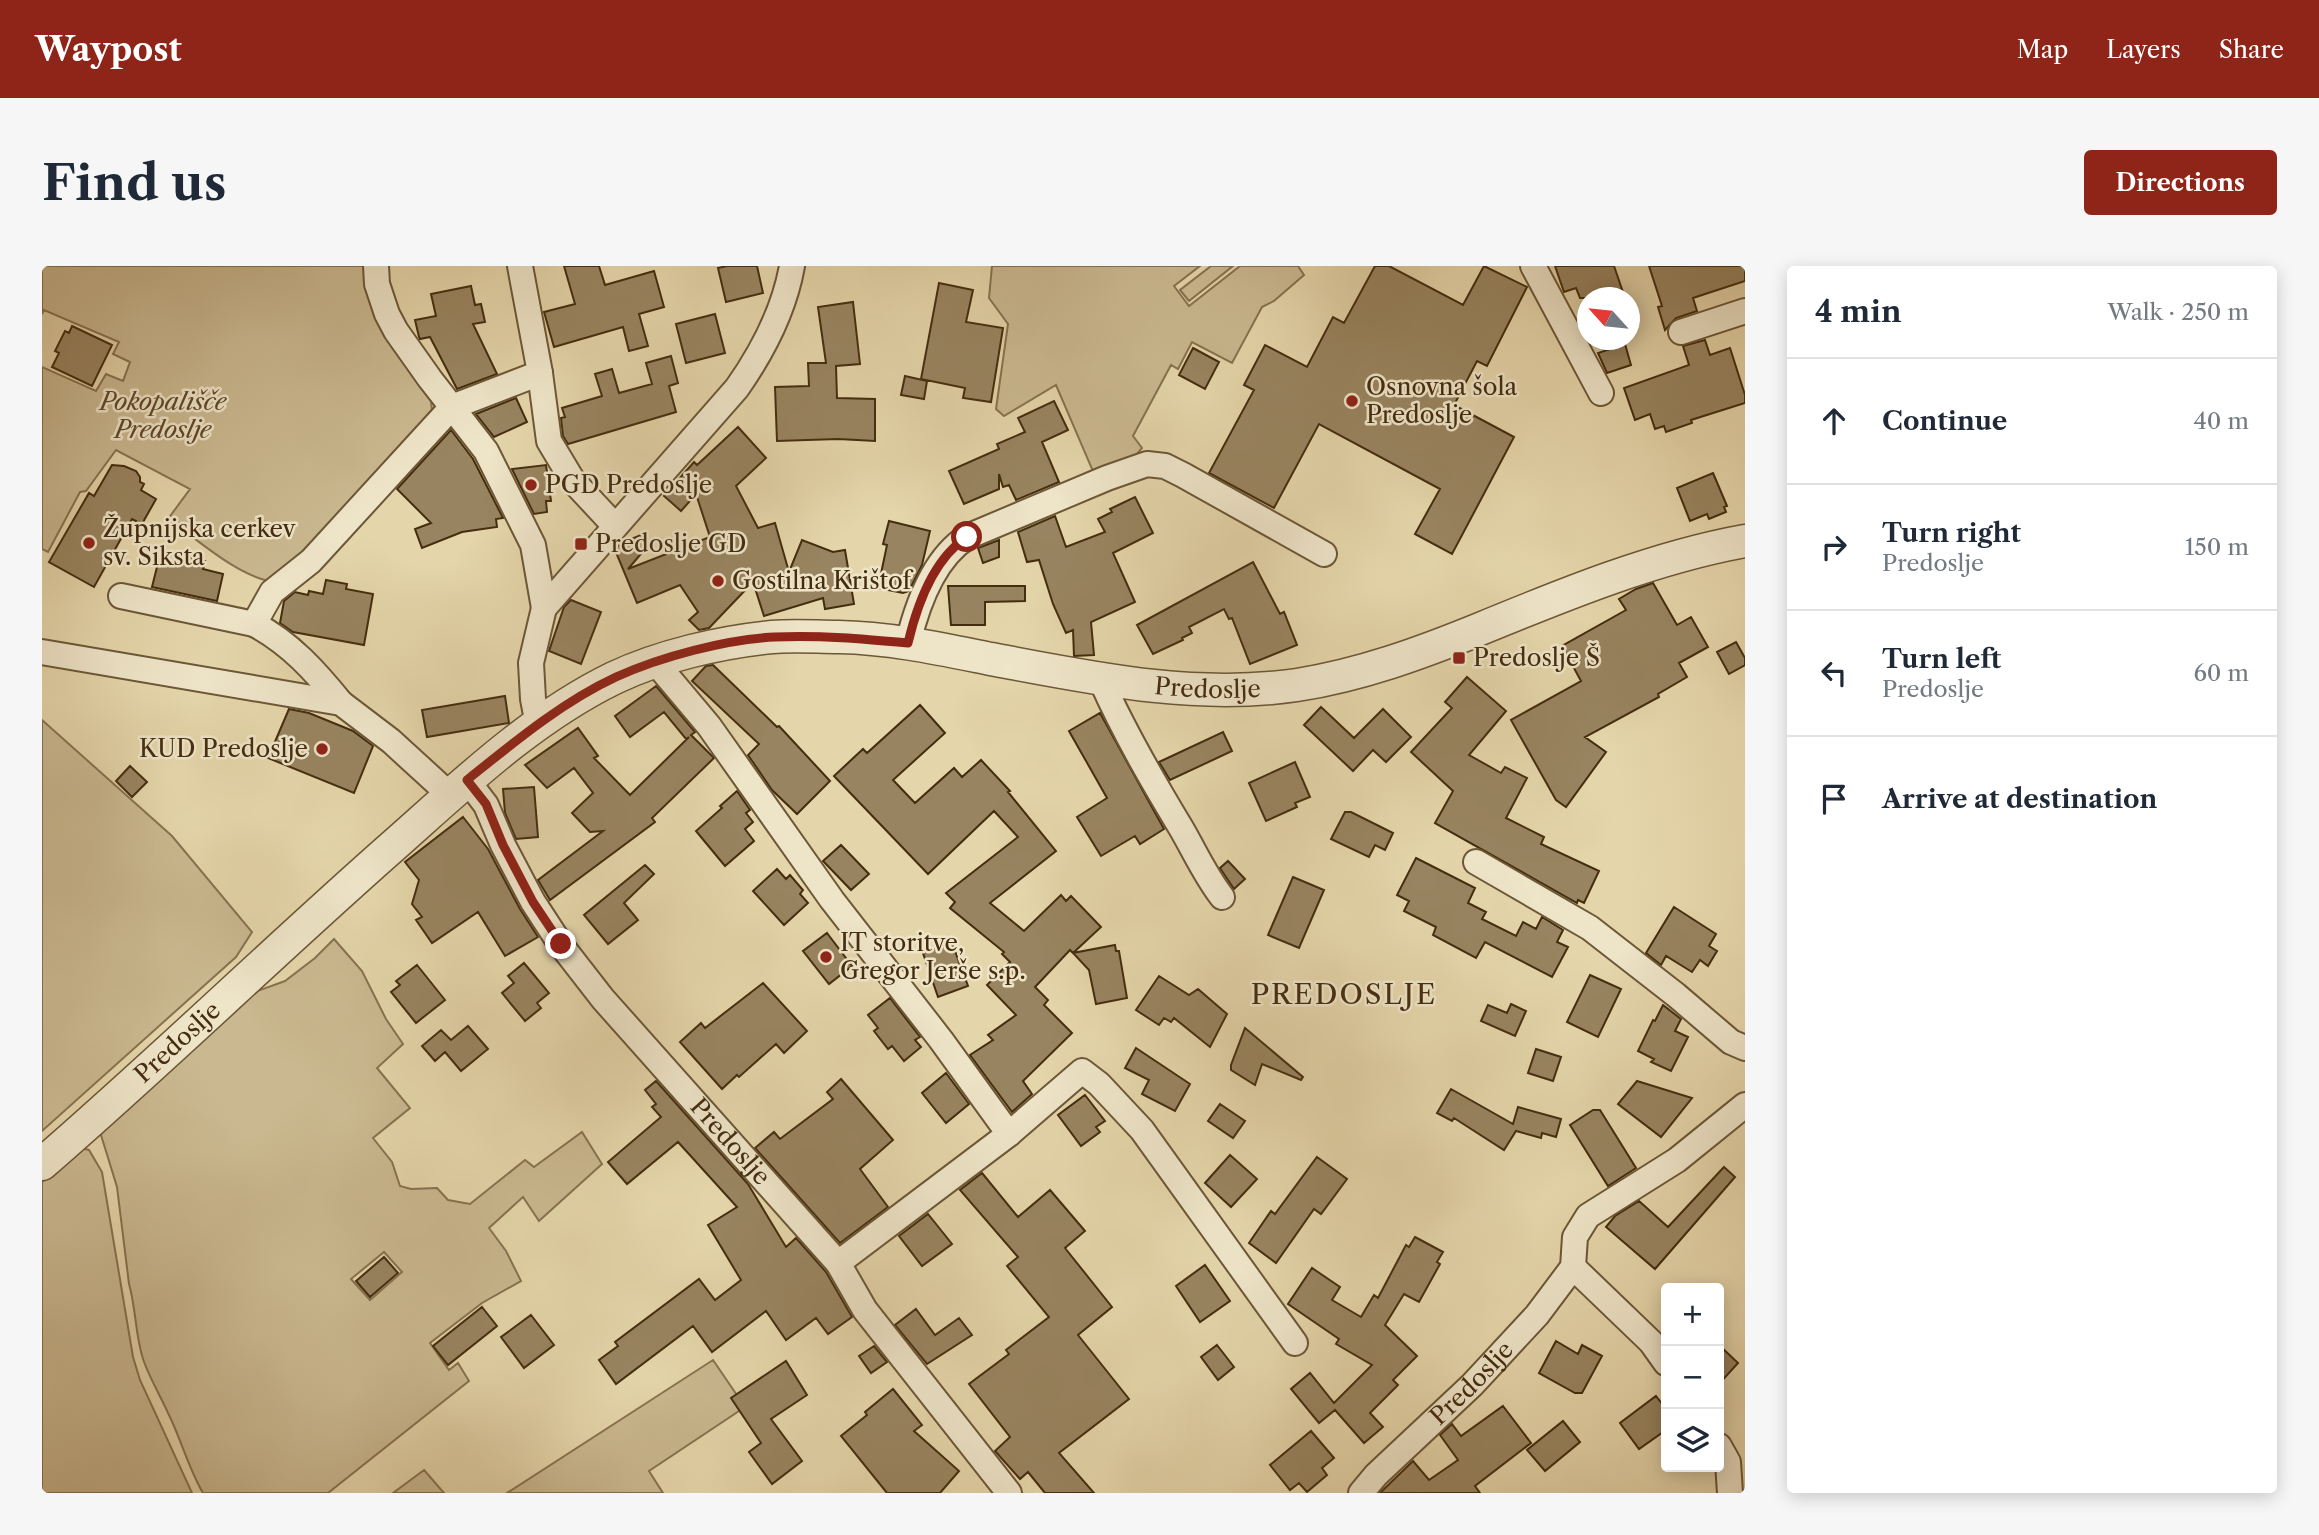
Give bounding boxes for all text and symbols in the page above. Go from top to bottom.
text: Waypost [35,29,182,70]
text: Map [2017,35,2068,64]
text: Layers [2106,35,2181,64]
text: Share [2219,35,2284,64]
button: Directions [2084,150,2277,215]
text: Find us [42,152,226,213]
north arrow [1577,287,1640,350]
text: 4 min [1815,293,1901,330]
text: Walk · 250 m [2108,298,2249,326]
place label: Osnovna šola Predoslje [1366,372,1518,429]
park label: Pokopališče Predoslje [98,387,228,444]
marker: Osnovna šola Predoslje [1344,393,1360,409]
icon: ahead [1815,402,1853,440]
text: Continue [1882,405,2007,437]
text: 40 m [2194,407,2249,435]
place label: PGD Predoslje [545,470,712,499]
marker: PGD Predoslje [523,477,539,493]
place label: Župnijska cerkev sv. Siksta [103,513,296,571]
text: Turn right [1882,517,2021,549]
route start [951,521,982,552]
icon: right [1815,528,1853,566]
place label: Predoslje GD [595,529,746,558]
text: 150 m [2185,533,2249,561]
marker: Župnijska cerkev sv. Siksta [81,535,97,551]
marker: Predoslje GD [573,536,589,552]
text: Predoslje [1882,549,1984,577]
place label: Gostilna Krištof [732,566,914,595]
marker: Gostilna Krištof [710,573,726,589]
place label: Predoslje Š [1473,642,1600,672]
text: Turn left [1882,643,2001,675]
marker: Predoslje Š [1451,650,1467,666]
icon: left [1815,654,1853,692]
text: 60 m [2193,659,2249,687]
street label: Predoslje [1153,671,1262,704]
text: Predoslje [1882,675,1984,703]
place label: KUD Predoslje [139,734,308,763]
marker: KUD Predoslje [314,741,330,757]
icon: arrive [1815,780,1853,818]
text: Arrive at destination [1882,783,2157,815]
route end [545,928,576,959]
place label: IT storitve, Gregor Jerše s.p. [840,928,1026,985]
marker: IT storitve, Gregor Jerše s.p. [818,949,834,965]
district label: PREDOSLJE [1251,977,1437,1011]
street label: Predoslje [128,996,226,1089]
street label: Predoslje [684,1092,777,1191]
map controls [1661,1283,1724,1472]
button: + [1661,1283,1724,1346]
street label: Predoslje [1424,1335,1519,1431]
button: − [1661,1346,1724,1409]
button: layers [1661,1409,1724,1472]

